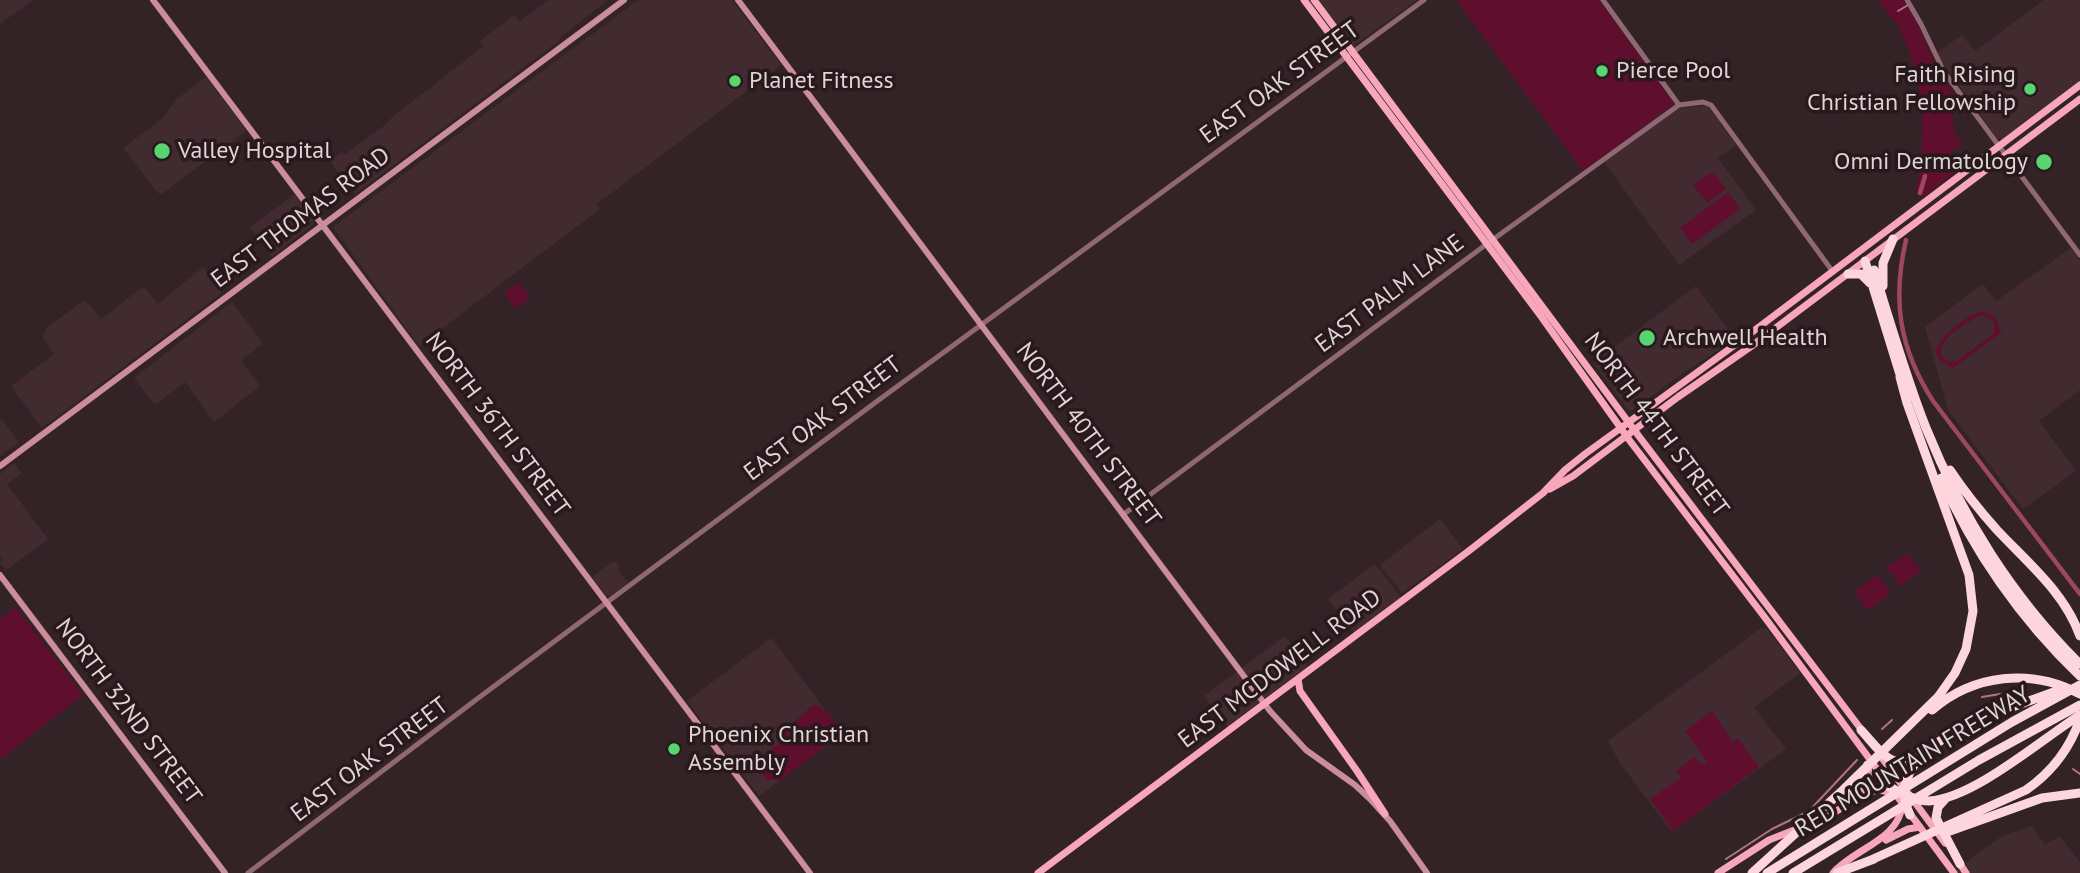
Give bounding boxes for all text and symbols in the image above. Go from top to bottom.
street label: EAST OAK STREET [1195,16,1365,150]
place label: Pierce Pool [1616,57,1730,85]
place label: Faith Rising Christian Fellowship [1807,61,2016,117]
marker: Pierce Pool [1594,63,1610,79]
place label: Planet Fitness [749,67,894,95]
marker: Planet Fitness [727,73,743,89]
marker: Faith Rising Christian Fellowship [2022,81,2038,97]
place label: Valley Hospital [178,137,331,165]
marker: Valley Hospital [152,141,172,161]
street label: EAST THOMAS ROAD [206,141,396,295]
place label: Omni Dermatology [1834,148,2028,176]
marker: Omni Dermatology [2034,152,2054,172]
street label: EAST PALM LANE [1310,229,1470,359]
place label: Archwell Health [1663,324,1828,352]
street label: NORTH 36TH STREET [419,327,575,523]
street label: NORTH 44TH STREET [1578,327,1734,523]
marker: Archwell Health [1637,328,1657,348]
street label: NORTH 40TH STREET [1010,337,1166,533]
street label: EAST OAK STREET [739,350,907,488]
street label: EAST MCDOWELL ROAD [1173,583,1387,755]
street label: NORTH 32ND STREET [49,613,207,811]
street label: RED MOUNTAIN FREEWAY [1790,680,2036,844]
street label: EAST OAK STREET [286,691,454,829]
place label: Phoenix Christian Assembly [688,721,869,777]
marker: Phoenix Christian Assembly [666,741,682,757]

